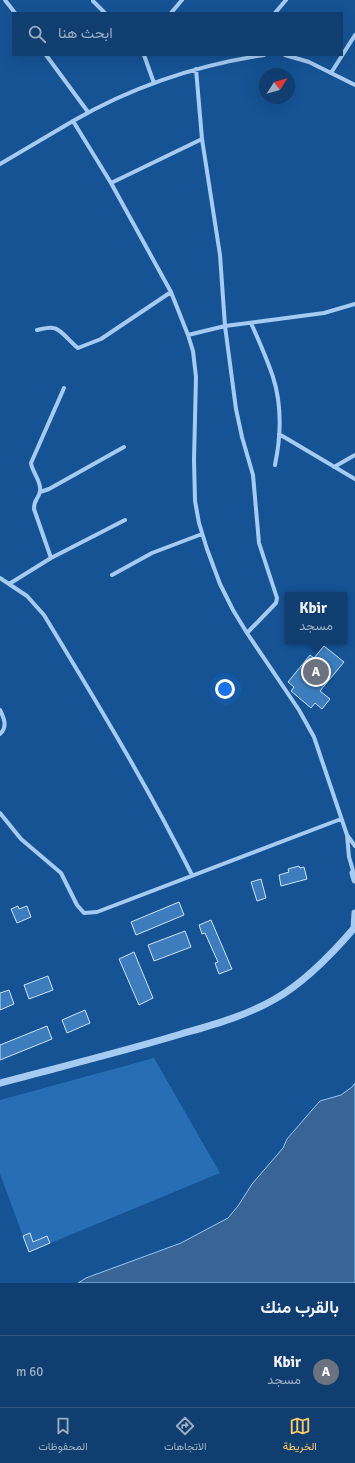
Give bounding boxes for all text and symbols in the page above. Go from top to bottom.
search box [12,12,343,56]
icon: search [26,23,48,45]
text: ابحث هنا [58,24,113,42]
north arrow [259,68,295,104]
popup [285,592,347,644]
text: Kbir [299,599,327,617]
text: مسجد [299,618,333,634]
pin: A [303,657,329,687]
your location [215,679,235,699]
text: بالقرب منك [261,1297,339,1318]
text: Kbir [273,1353,301,1371]
text: 60 m [16,1364,43,1380]
text: A [322,1364,330,1380]
text: مسجد [267,1372,301,1388]
tab: المحفوظات [38,1415,88,1456]
tab: الاتجاهات [164,1415,207,1456]
tab: الخريطة [283,1415,317,1456]

